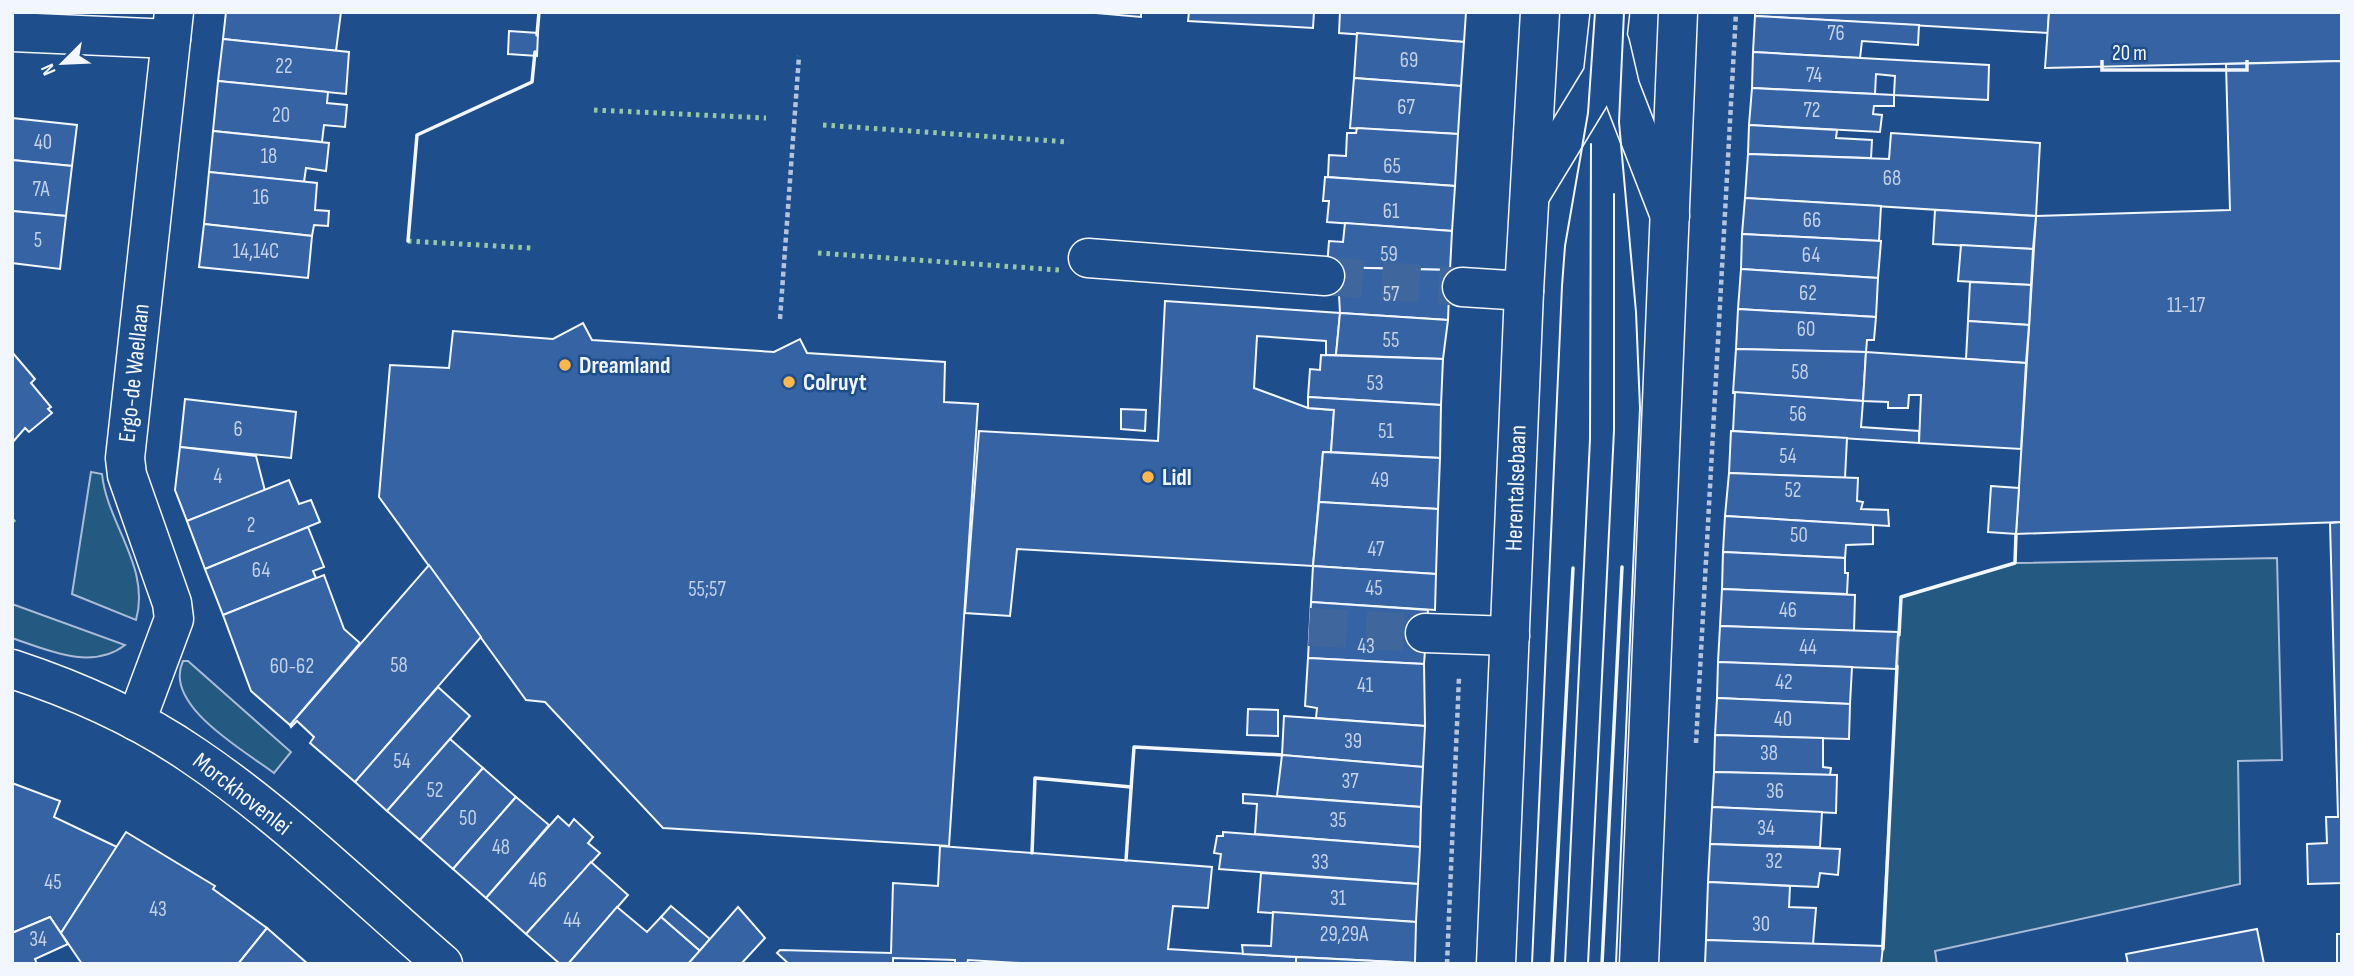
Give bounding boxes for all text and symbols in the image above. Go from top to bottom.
house number: 76 [1827,21,1845,46]
north arrow [28,28,98,98]
scale bar [2102,28,2247,72]
text: 20 m [2112,41,2147,66]
house number: 69 [1400,48,1418,73]
house number: 22 [275,54,293,79]
text: N [36,60,61,79]
house number: 74 [1806,63,1822,88]
house number: 67 [1397,95,1415,120]
house number: 72 [1803,98,1821,123]
house number: 20 [272,103,290,128]
house number: 40 [34,130,52,155]
house number: 18 [261,144,277,169]
house number: 65 [1383,154,1401,179]
house number: 68 [1883,166,1901,191]
house number: 7A [32,177,51,202]
house number: 16 [253,185,269,210]
house number: 61 [1383,199,1400,224]
house number: 66 [1803,208,1821,233]
house number: 5 [34,228,42,253]
house number: 14,14C [233,239,279,264]
house number: 59 [1380,242,1398,267]
house number: 64 [1802,243,1820,268]
house number: 62 [1799,281,1817,306]
house number: 57 [1383,282,1400,307]
house number: 11-17 [2167,293,2206,318]
street label: Ergo-de Waellaan [112,302,156,444]
house number: 60 [1797,317,1815,342]
house number: 55 [1383,328,1399,353]
place label: Dreamland [579,351,670,380]
marker: Dreamland [557,357,573,373]
house number: 58 [1791,360,1809,385]
place label: Colruyt [803,368,867,397]
house number: 53 [1366,371,1384,396]
marker: Colruyt [781,374,797,390]
house number: 56 [1789,402,1807,427]
house number: 6 [233,417,243,442]
house number: 51 [1378,419,1395,444]
street label: Herentalsebaan [1499,424,1533,552]
house number: 54 [1779,444,1797,469]
place label: Lidl [1162,463,1192,492]
house number: 4 [214,464,223,489]
house number: 49 [1371,468,1389,493]
marker: Lidl [1140,469,1156,485]
house number: 52 [1784,478,1802,503]
house number: 2 [247,513,255,538]
house number: 50 [1790,523,1808,548]
house number: 47 [1367,537,1385,562]
house number: 64 [252,558,270,583]
house number: 45 [1365,576,1383,601]
house number: 55;57 [688,577,726,602]
house number: 46 [1779,598,1797,623]
house number: 43 [1357,634,1375,659]
house number: 44 [1799,635,1817,660]
house number: 58 [390,653,408,678]
house number: 60-62 [270,654,314,679]
house number: 42 [1775,670,1793,695]
house number: 41 [1357,673,1374,698]
house number: 40 [1774,707,1792,732]
house number: 39 [1344,729,1362,754]
house number: 38 [1760,741,1778,766]
street label: Morckhovenlei [187,747,297,841]
house number: 54 [393,749,411,774]
house number: 37 [1341,769,1359,794]
house number: 52 [426,778,444,803]
house number: 36 [1766,779,1784,804]
house number: 50 [459,806,477,831]
house number: 35 [1329,808,1347,833]
house number: 34 [1757,816,1775,841]
house number: 48 [492,835,510,860]
house number: 32 [1765,849,1783,874]
house number: 33 [1311,850,1329,875]
house number: 46 [529,868,547,893]
house number: 45 [44,870,62,895]
house number: 31 [1330,886,1347,911]
house number: 43 [149,897,167,922]
house number: 44 [563,908,581,933]
house number: 30 [1752,912,1770,937]
house number: 29,29A [1320,922,1369,947]
house number: 34 [29,927,47,952]

